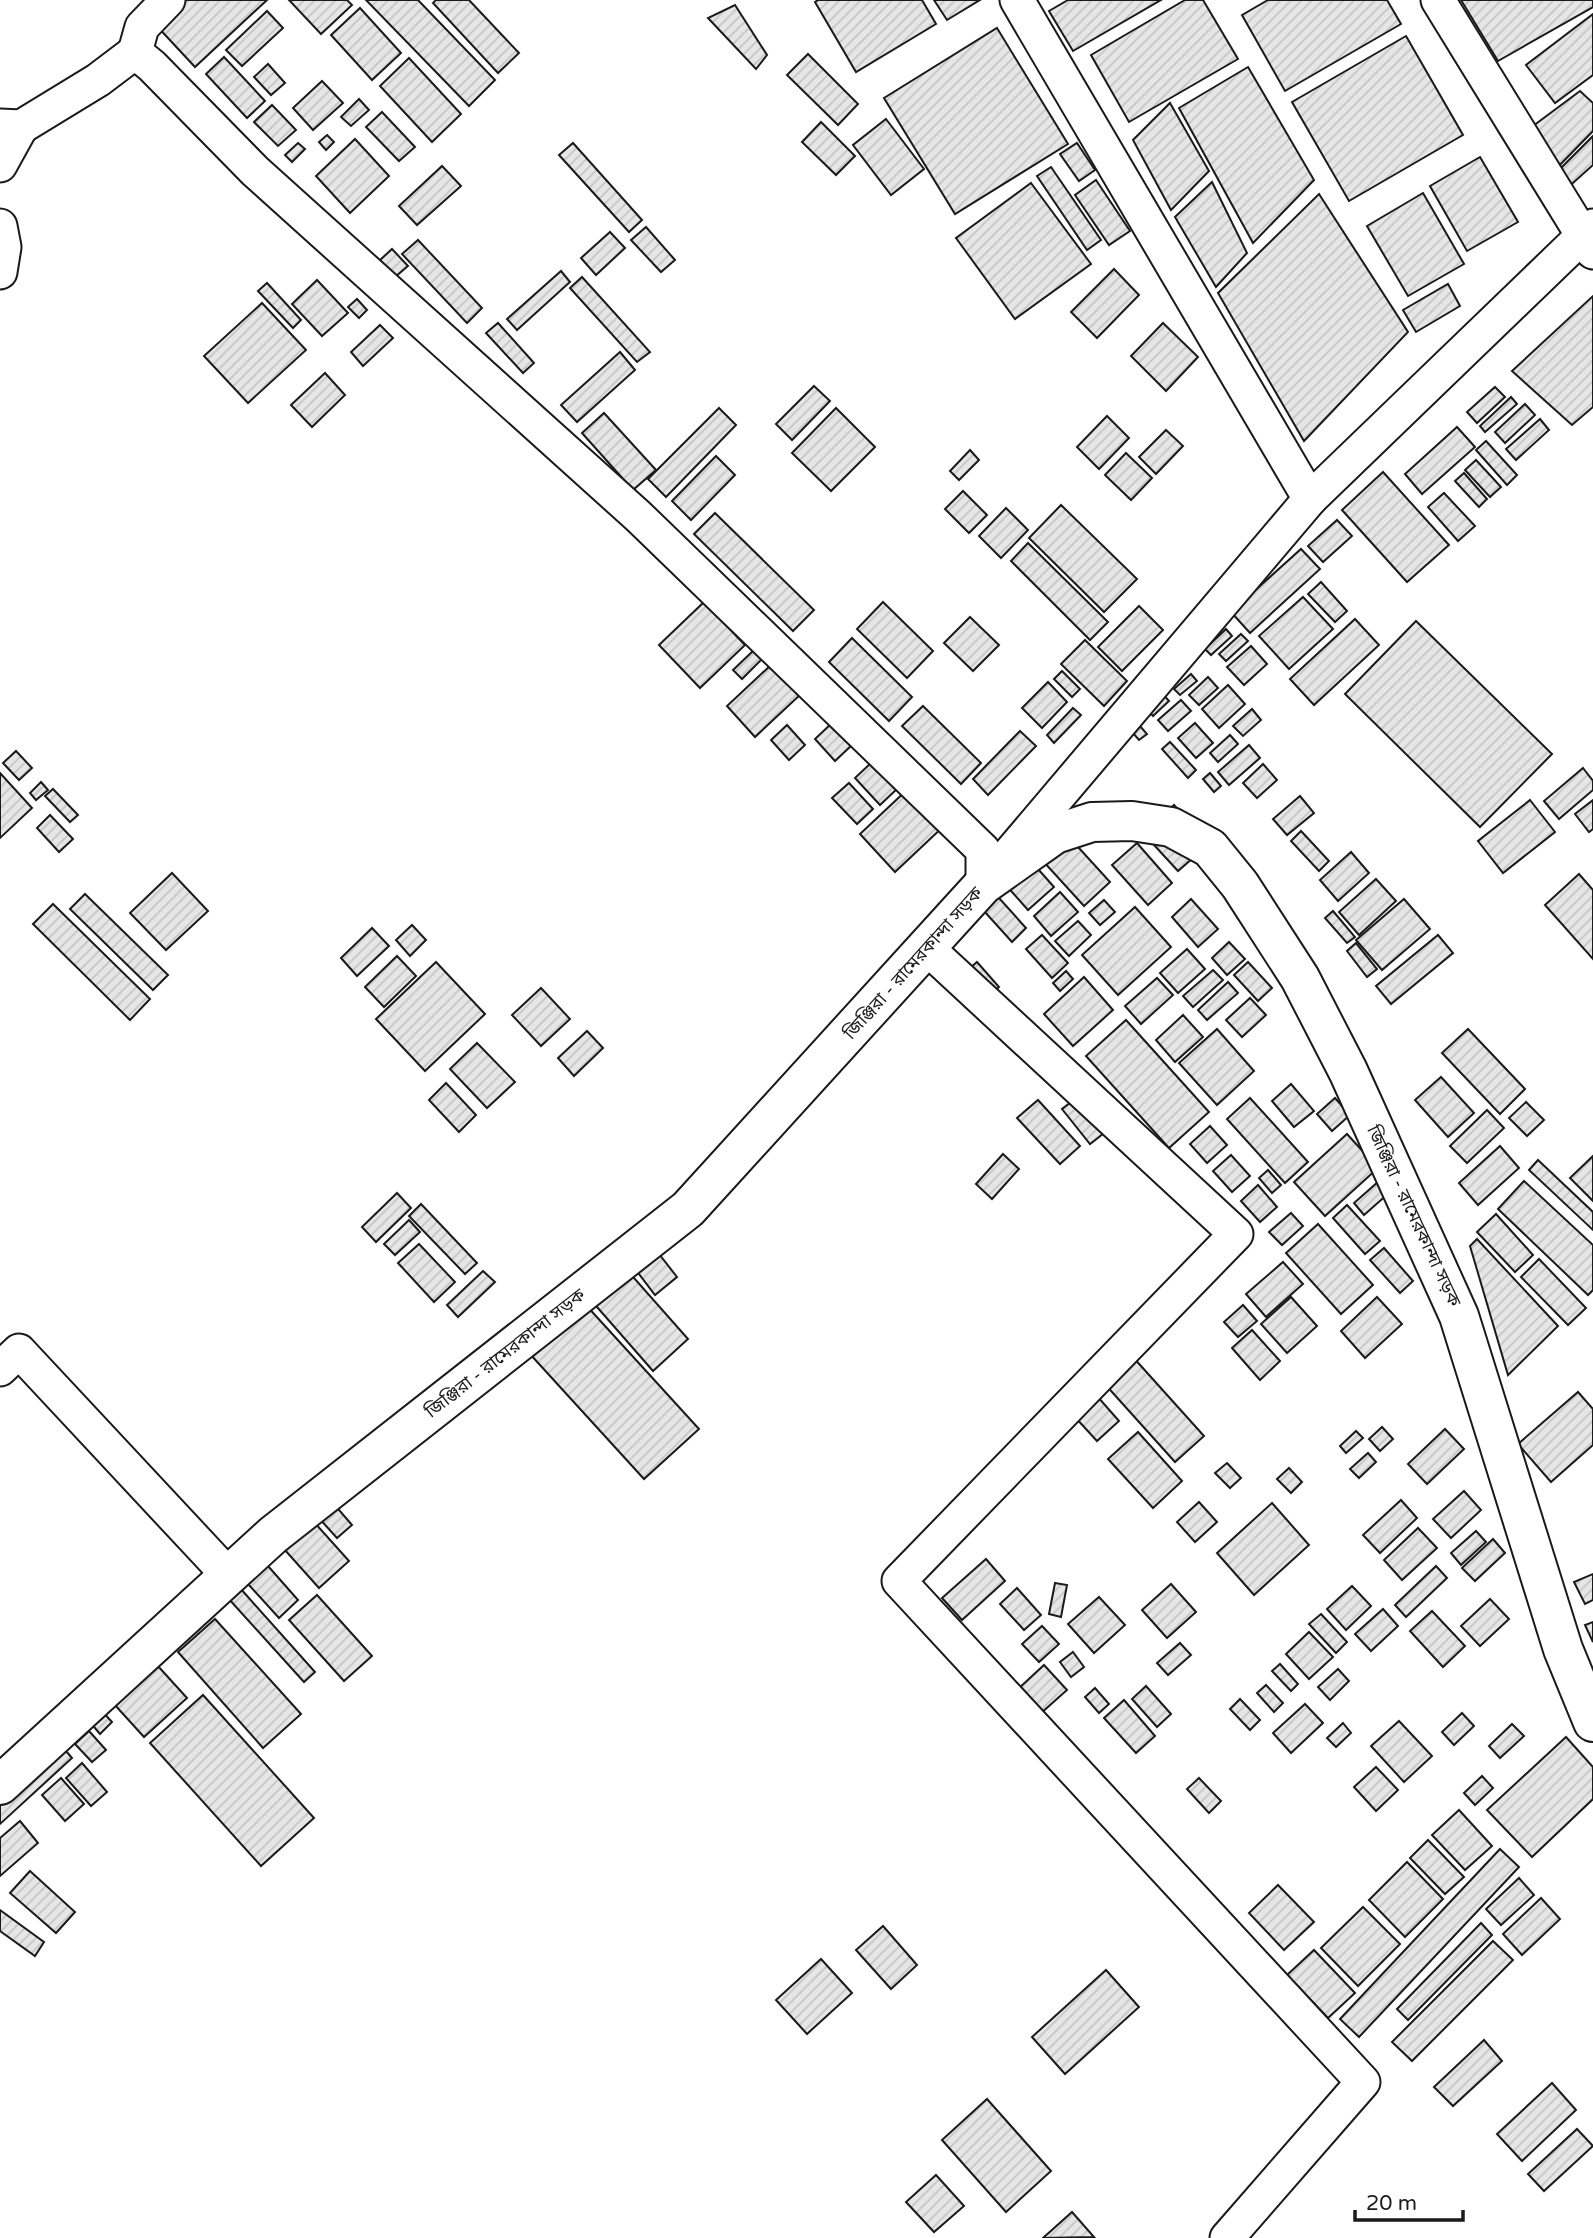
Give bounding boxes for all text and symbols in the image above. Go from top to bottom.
street label: জিঞ্জিরা - রামেরকান্দা সড়ক [838,882,988,1044]
street label: জিঞ্জিরা - রামেরকান্দা সড়ক [1362,1121,1466,1311]
street label: জিঞ্জিরা - রামেরকান্দা সড়ক [420,1283,590,1423]
scale bar [1355,2178,1464,2222]
text: 20 m [1366,2191,1417,2216]

